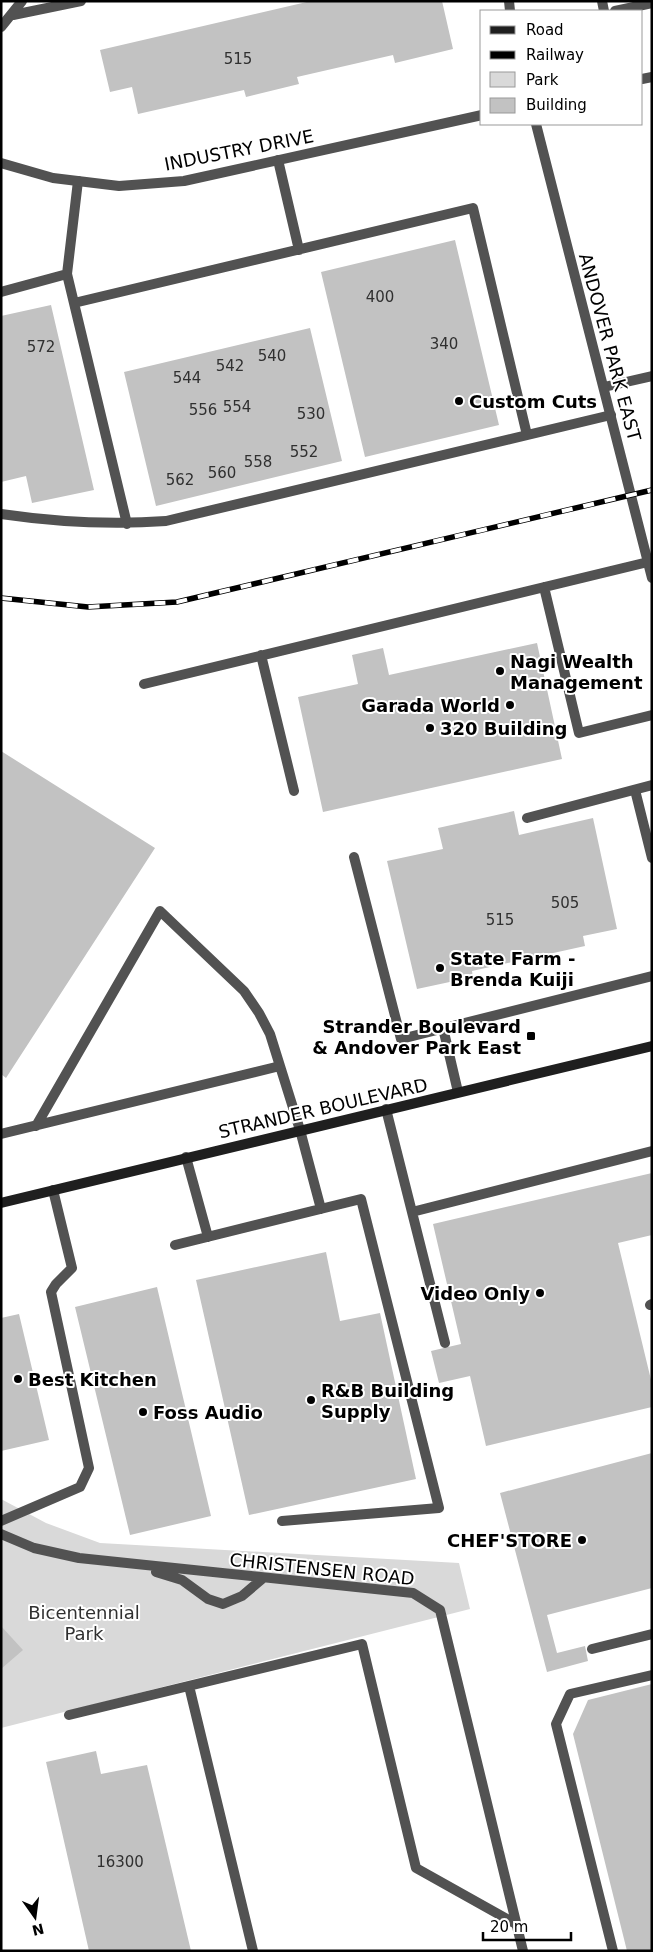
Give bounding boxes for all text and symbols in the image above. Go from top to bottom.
legend [480,10,643,125]
text: Road [526,21,564,39]
text: Railway [526,46,584,64]
house number: 515 [224,50,252,68]
text: Park [526,71,559,89]
text: Building [526,96,587,114]
street label: INDUSTRY DRIVE [163,125,315,175]
street label: ANDOVER PARK EAST [575,251,645,444]
house number: 400 [366,288,394,306]
house number: 340 [430,335,458,353]
house number: 572 [27,338,55,356]
house number: 540 [258,347,286,365]
house number: 542 [216,357,244,375]
house number: 544 [173,369,201,387]
place label: Custom Cuts [469,391,597,412]
marker: Custom Cuts [453,395,465,407]
house number: 554 [223,398,251,416]
house number: 556 [189,401,217,419]
house number: 530 [297,405,325,423]
house number: 552 [290,443,318,461]
house number: 558 [244,453,272,471]
house number: 560 [208,464,236,482]
house number: 562 [166,471,194,489]
place label: Nagi Wealth Management [510,651,643,693]
marker: Nagi Wealth Management [494,665,506,677]
place label: Garada World [361,695,500,716]
marker: Garada World [504,699,516,711]
place label: 320 Building [440,718,567,739]
marker: 320 Building [424,722,436,734]
house number: 505 [551,894,579,912]
house number: 515 [486,911,514,929]
place label: State Farm - Brenda Kuiji [450,948,576,990]
marker: State Farm - Brenda Kuiji [434,962,446,974]
place label: Strander Boulevard & Andover Park East [312,1016,521,1058]
marker: Strander Boulevard & Andover Park East [525,1030,537,1042]
street label: STRANDER BOULEVARD [216,1074,430,1142]
place label: Video Only [420,1283,530,1304]
marker: Video Only [534,1287,546,1299]
place label: Best Kitchen [28,1369,157,1390]
marker: Best Kitchen [12,1373,24,1385]
place label: R&B Building Supply [321,1380,454,1422]
marker: R&B Building Supply [305,1394,317,1406]
place label: Foss Audio [153,1402,263,1423]
marker: Foss Audio [137,1406,149,1418]
place label: CHEF'STORE [447,1530,572,1551]
marker: CHEF'STORE [576,1534,588,1546]
street label: CHRISTENSEN ROAD [229,1549,415,1589]
park label: Bicentennial Park [28,1602,140,1644]
house number: 16300 [96,1853,144,1871]
north arrow [10,1892,60,1942]
scale bar [483,1910,570,1942]
text: 20 m [490,1918,528,1936]
text: N [31,1920,46,1939]

